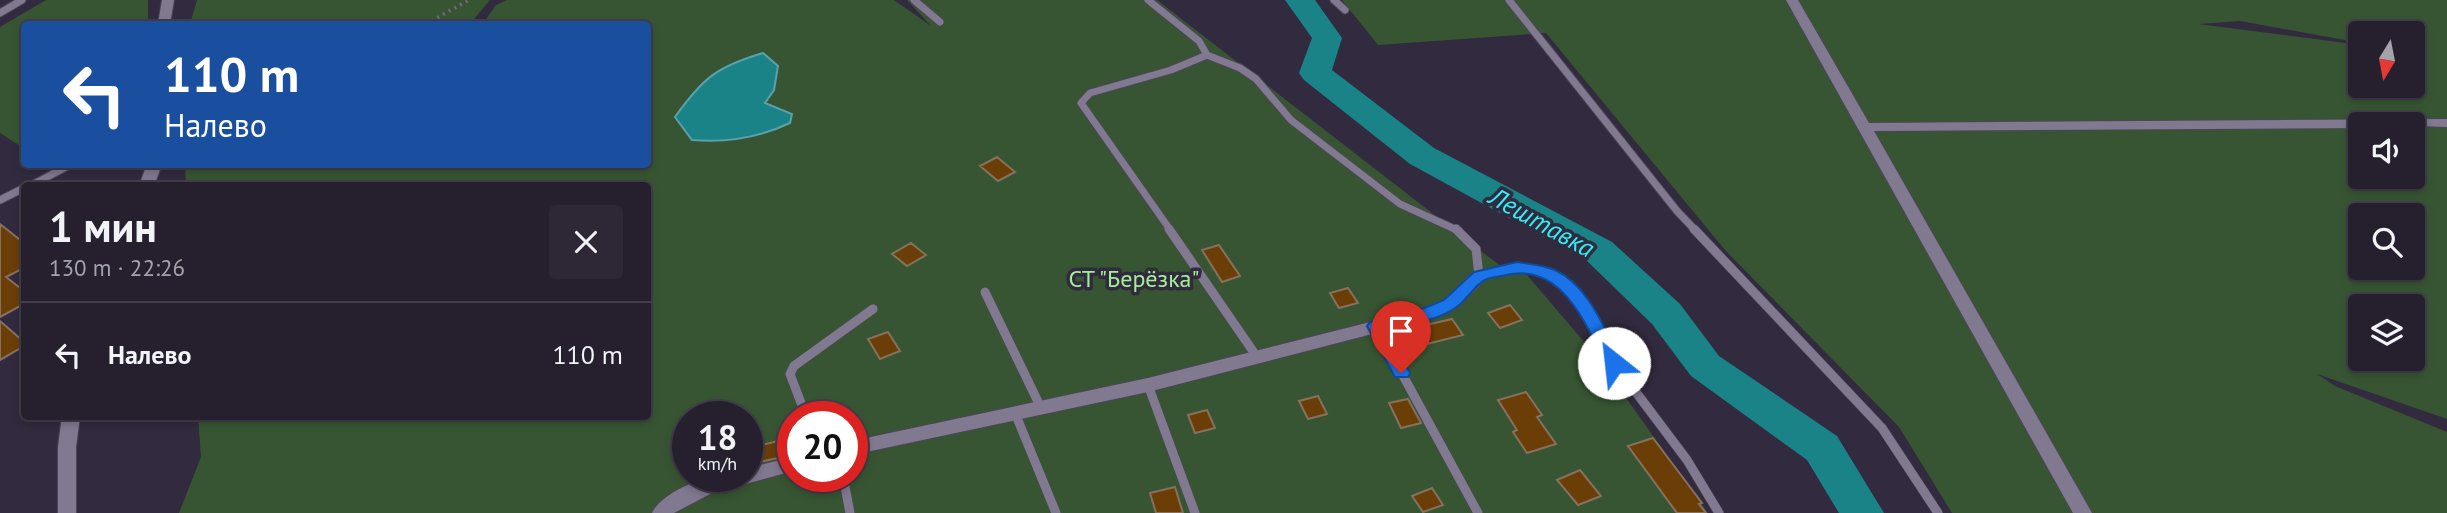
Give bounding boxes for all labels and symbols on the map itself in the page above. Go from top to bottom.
north arrow [2348,21,2426,98]
water label: Лештавка [1482,179,1601,265]
park label: СТ "Берёзка" [1068,263,1200,294]
pin [1371,301,1431,373]
position arrow [1577,326,1651,400]
speed limit sign: 20 [777,401,868,492]

